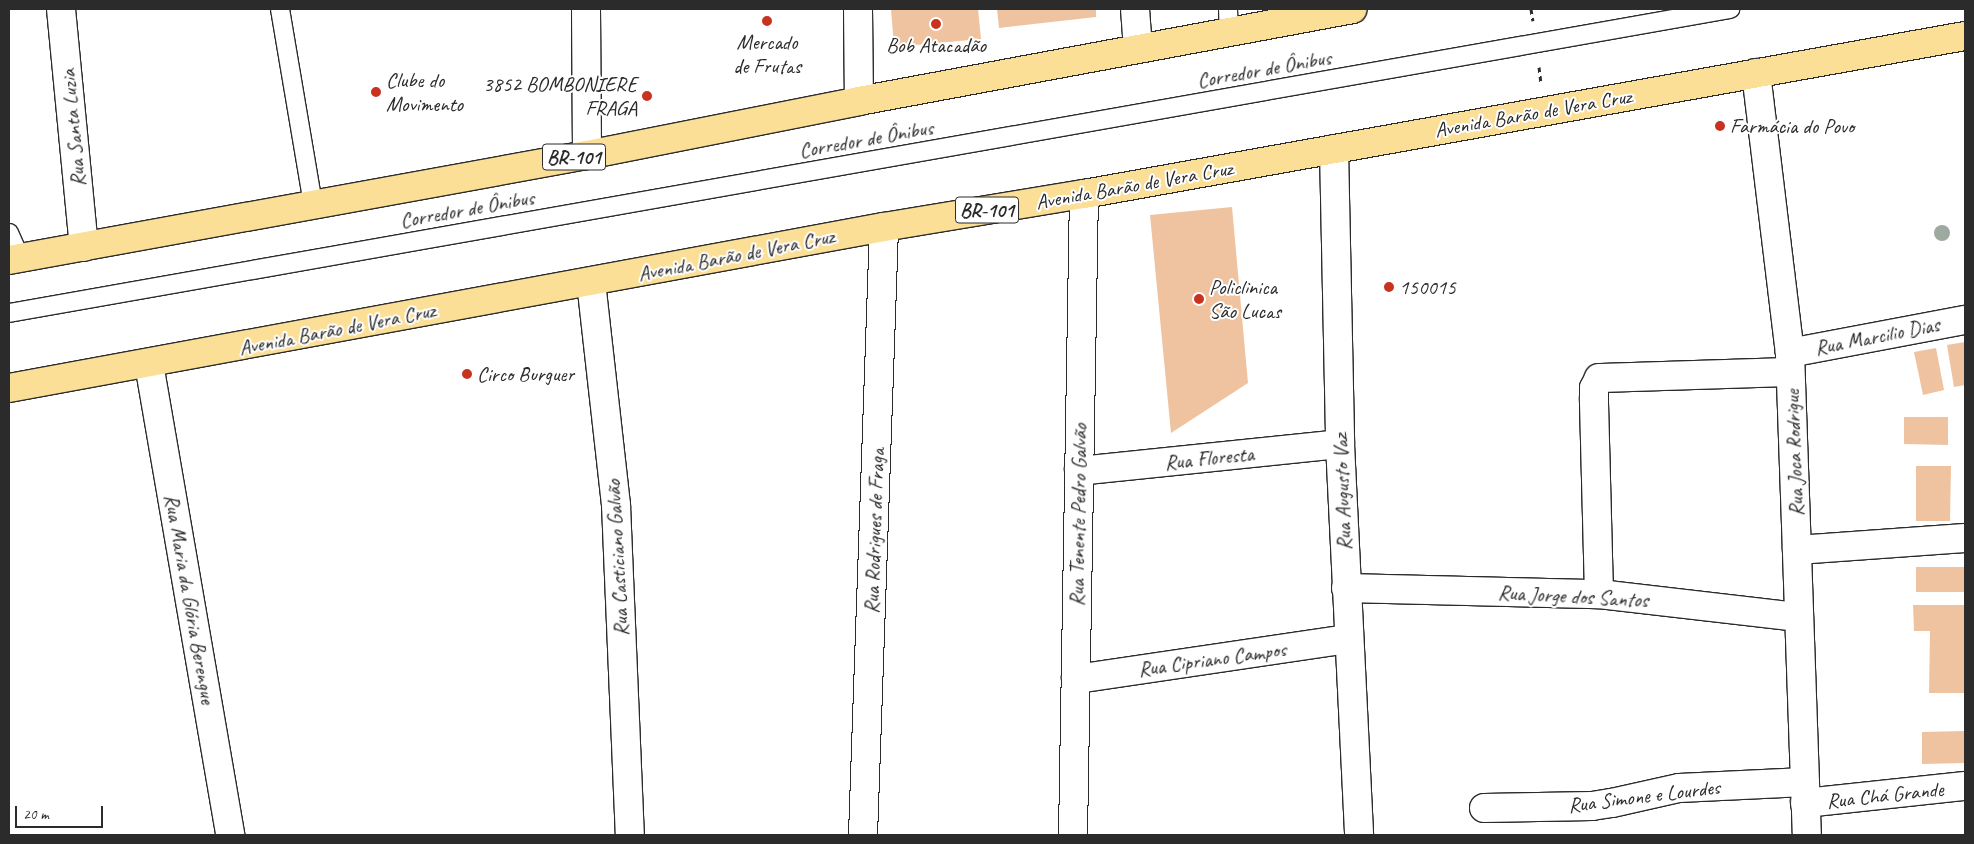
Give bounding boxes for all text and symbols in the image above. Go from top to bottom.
marker: Mercado de Frutas [761,15,773,27]
marker: Bob Atacadão [930,18,942,30]
place label: Mercado de Frutas [733,29,801,79]
place label: Bob Atacadão [886,32,986,58]
street label: Corredor de Ônibus [1195,45,1333,93]
place label: Clube do Movimento [386,67,463,117]
street label: Rua Santa Luzia [55,69,91,187]
place label: 3852 BOMBONIERE FRAGA [483,71,637,121]
street label: Avenida Barão de Vera Cruz [1433,83,1633,143]
marker: Clube do Movimento [370,86,382,98]
marker: 3852 BOMBONIERE FRAGA [641,90,653,102]
place label: Farmácia do Povo [1730,113,1854,139]
street label: Corredor de Ônibus [797,115,935,163]
marker: Farmácia do Povo [1714,120,1726,132]
road number: BR-101 [542,140,606,174]
street label: Avenida Barão de Vera Cruz [1034,155,1234,215]
street label: Corredor de Ônibus [398,185,536,233]
road number: BR-101 [954,192,1020,228]
street label: Avenida Barão de Vera Cruz [636,224,836,286]
place label: Policlinica São Lucas [1209,274,1280,324]
place label: 150015 [1399,274,1456,300]
marker: 150015 [1383,281,1395,293]
marker: Policlinica São Lucas [1193,293,1205,305]
street label: Avenida Barão de Vera Cruz [237,298,437,360]
street label: Rua Marcilio Dias [1812,312,1942,360]
place label: Circo Burguer [477,361,574,387]
marker: Circo Burguer [461,368,473,380]
street label: Rua Joca Rodrigue [1779,389,1809,517]
street label: Rua Tenente Pedro Galvão [1064,424,1092,606]
street label: Rua Augusto Vaz [1327,433,1357,551]
street label: Rua Floresta [1163,441,1255,475]
street label: Rua Rodrigues de Fraga [859,447,889,615]
street label: Rua Casticiano Galvão [600,478,634,638]
street label: Rua Maria da Glória Berengue [159,491,221,707]
street label: Rua Jorge dos Santos [1497,579,1649,613]
street label: Rua Cipriano Campos [1136,636,1288,682]
street label: Rua Simone e Lourdes [1567,774,1721,818]
street label: Rua Chá Grande [1825,776,1945,814]
scale bar [18,796,105,828]
text: 20 m [23,805,49,824]

